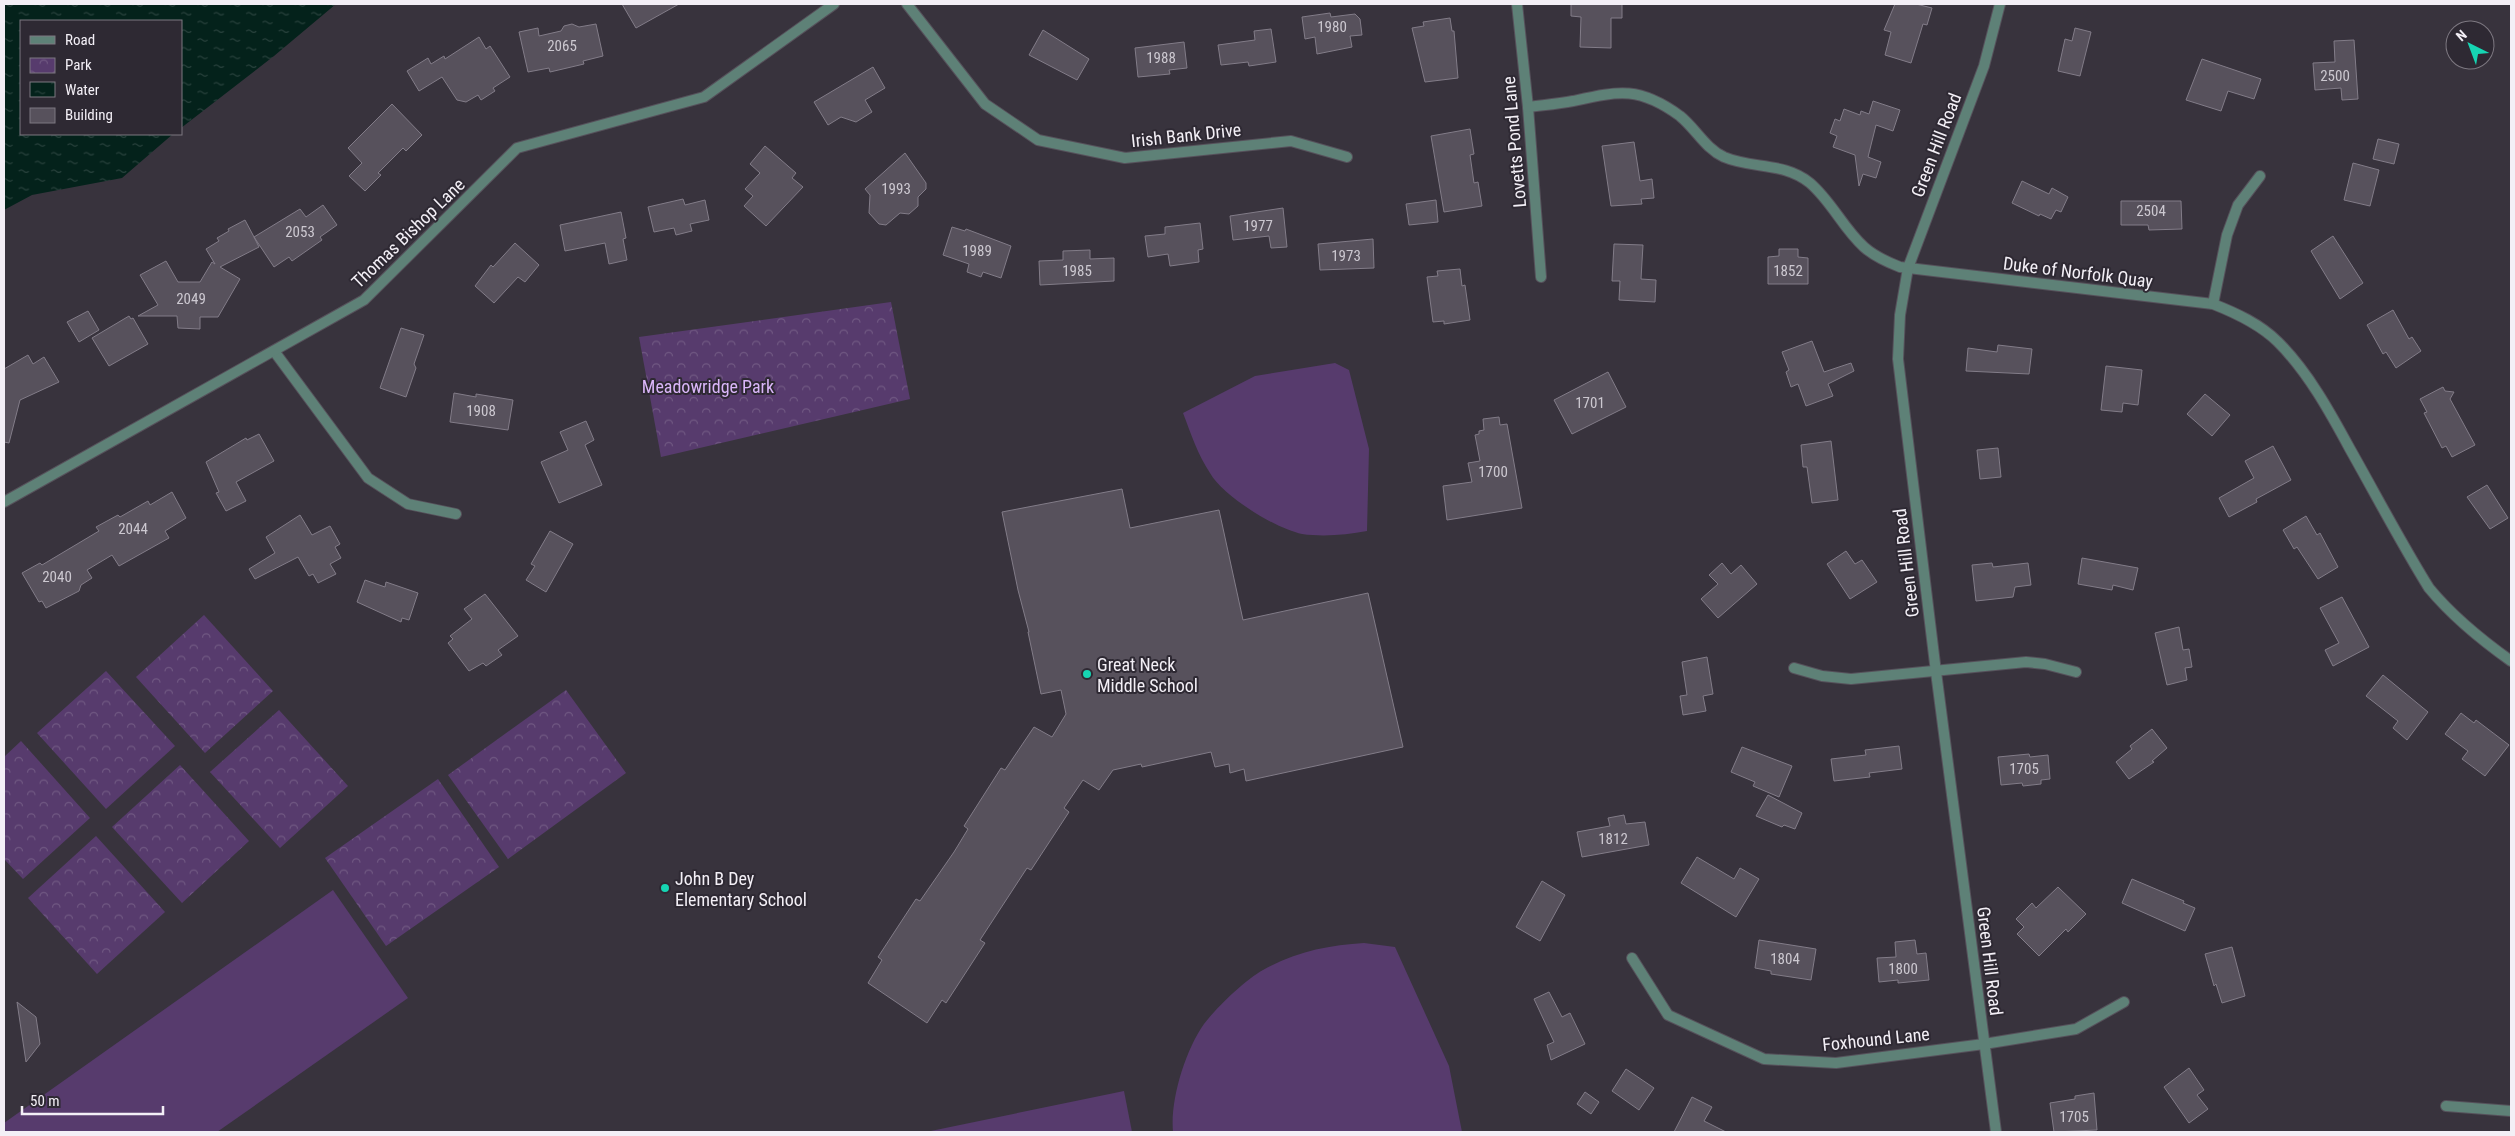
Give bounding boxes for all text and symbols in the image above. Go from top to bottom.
house number: 1980 [1317,18,1347,36]
legend [20,20,182,135]
north arrow [2445,20,2495,70]
text: N [2453,27,2470,44]
text: Road [65,31,95,49]
house number: 2065 [547,37,577,55]
house number: 1988 [1146,49,1176,67]
text: Park [65,56,92,74]
house number: 2500 [2320,67,2350,85]
street label: Lovetts Pond Lane [1498,76,1530,208]
text: Water [65,81,100,99]
street label: Green Hill Road [1907,90,1965,200]
text: Building [65,106,113,124]
street label: Irish Bank Drive [1130,119,1242,151]
street label: Thomas Bishop Lane [347,174,469,292]
house number: 1993 [881,180,911,198]
house number: 2504 [2136,202,2166,220]
house number: 1977 [1243,217,1273,235]
house number: 2053 [285,223,315,241]
house number: 1989 [962,242,992,260]
house number: 1973 [1331,247,1361,265]
street label: Duke of Norfolk Quay [2002,252,2155,292]
house number: 1985 [1062,262,1092,280]
house number: 1852 [1773,262,1803,280]
house number: 2049 [176,290,206,308]
park label: Meadowridge Park [642,376,774,397]
house number: 1701 [1575,394,1605,412]
house number: 1908 [466,402,496,420]
house number: 1700 [1478,463,1508,481]
street label: Green Hill Road [1889,507,1923,619]
house number: 2044 [118,520,148,538]
house number: 2040 [42,568,72,586]
place label: Great Neck Middle School [1097,654,1198,696]
marker: Great Neck Middle School [1081,668,1093,680]
house number: 1705 [2009,760,2039,778]
house number: 1812 [1598,830,1628,848]
place label: John B Dey Elementary School [675,868,807,910]
marker: John B Dey Elementary School [659,882,671,894]
street label: Green Hill Road [1973,905,2007,1017]
house number: 1804 [1770,950,1800,968]
house number: 1800 [1888,960,1918,978]
street label: Foxhound Lane [1821,1023,1931,1055]
scale bar [22,1084,164,1116]
text: 50 m [30,1092,60,1110]
house number: 1705 [2059,1108,2089,1126]

